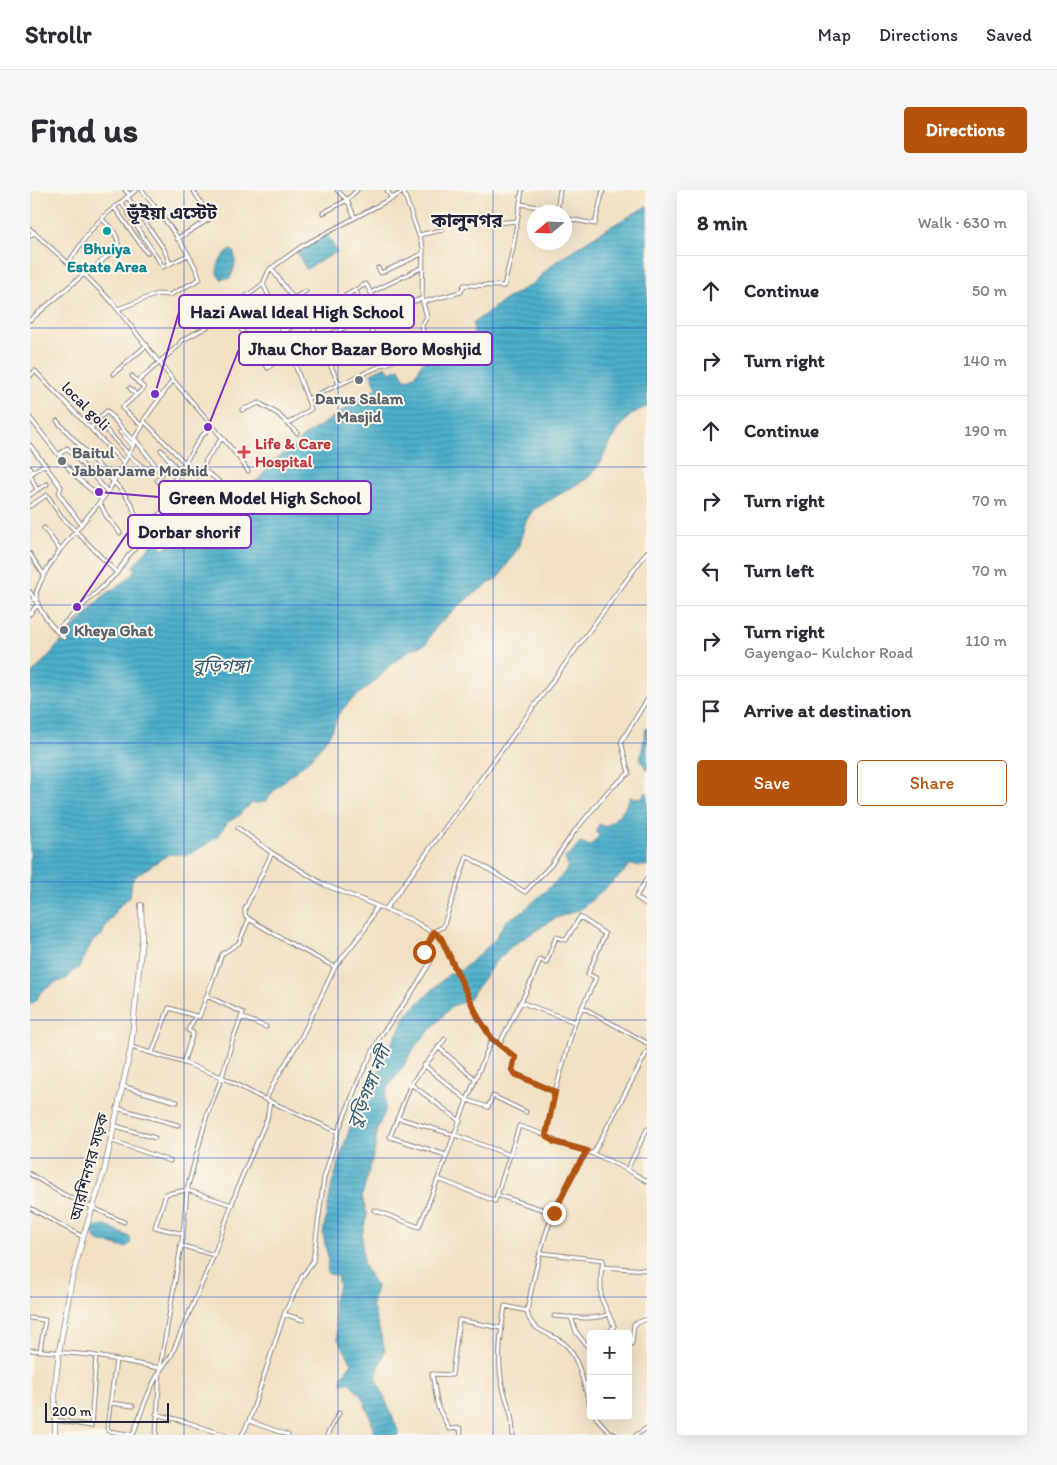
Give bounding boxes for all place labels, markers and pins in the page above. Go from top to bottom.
marker: Bhuiya Estate Area [101,225,113,237]
place label: Bhuiya Estate Area [67,239,148,276]
callout: Hazi Awal Ideal High School [179,295,414,328]
callout: Jhau Chor Bazar Boro Moshjid [239,332,492,365]
marker: Darus Salam Masjid [353,374,365,386]
place label: Darus Salam Masjid [315,389,404,427]
place label: Life & Care Hospital [255,434,331,472]
place label: Baitul JabbarJame Moshid [71,443,208,480]
marker: Life & Care Hospital [237,445,251,459]
marker: Baitul JabbarJame Moshid [56,455,68,467]
callout: Green Model High School [159,481,371,514]
callout: Dorbar shorif [128,515,251,548]
place label: Kheya Ghat [74,621,153,641]
marker: Kheya Ghat [58,624,70,636]

